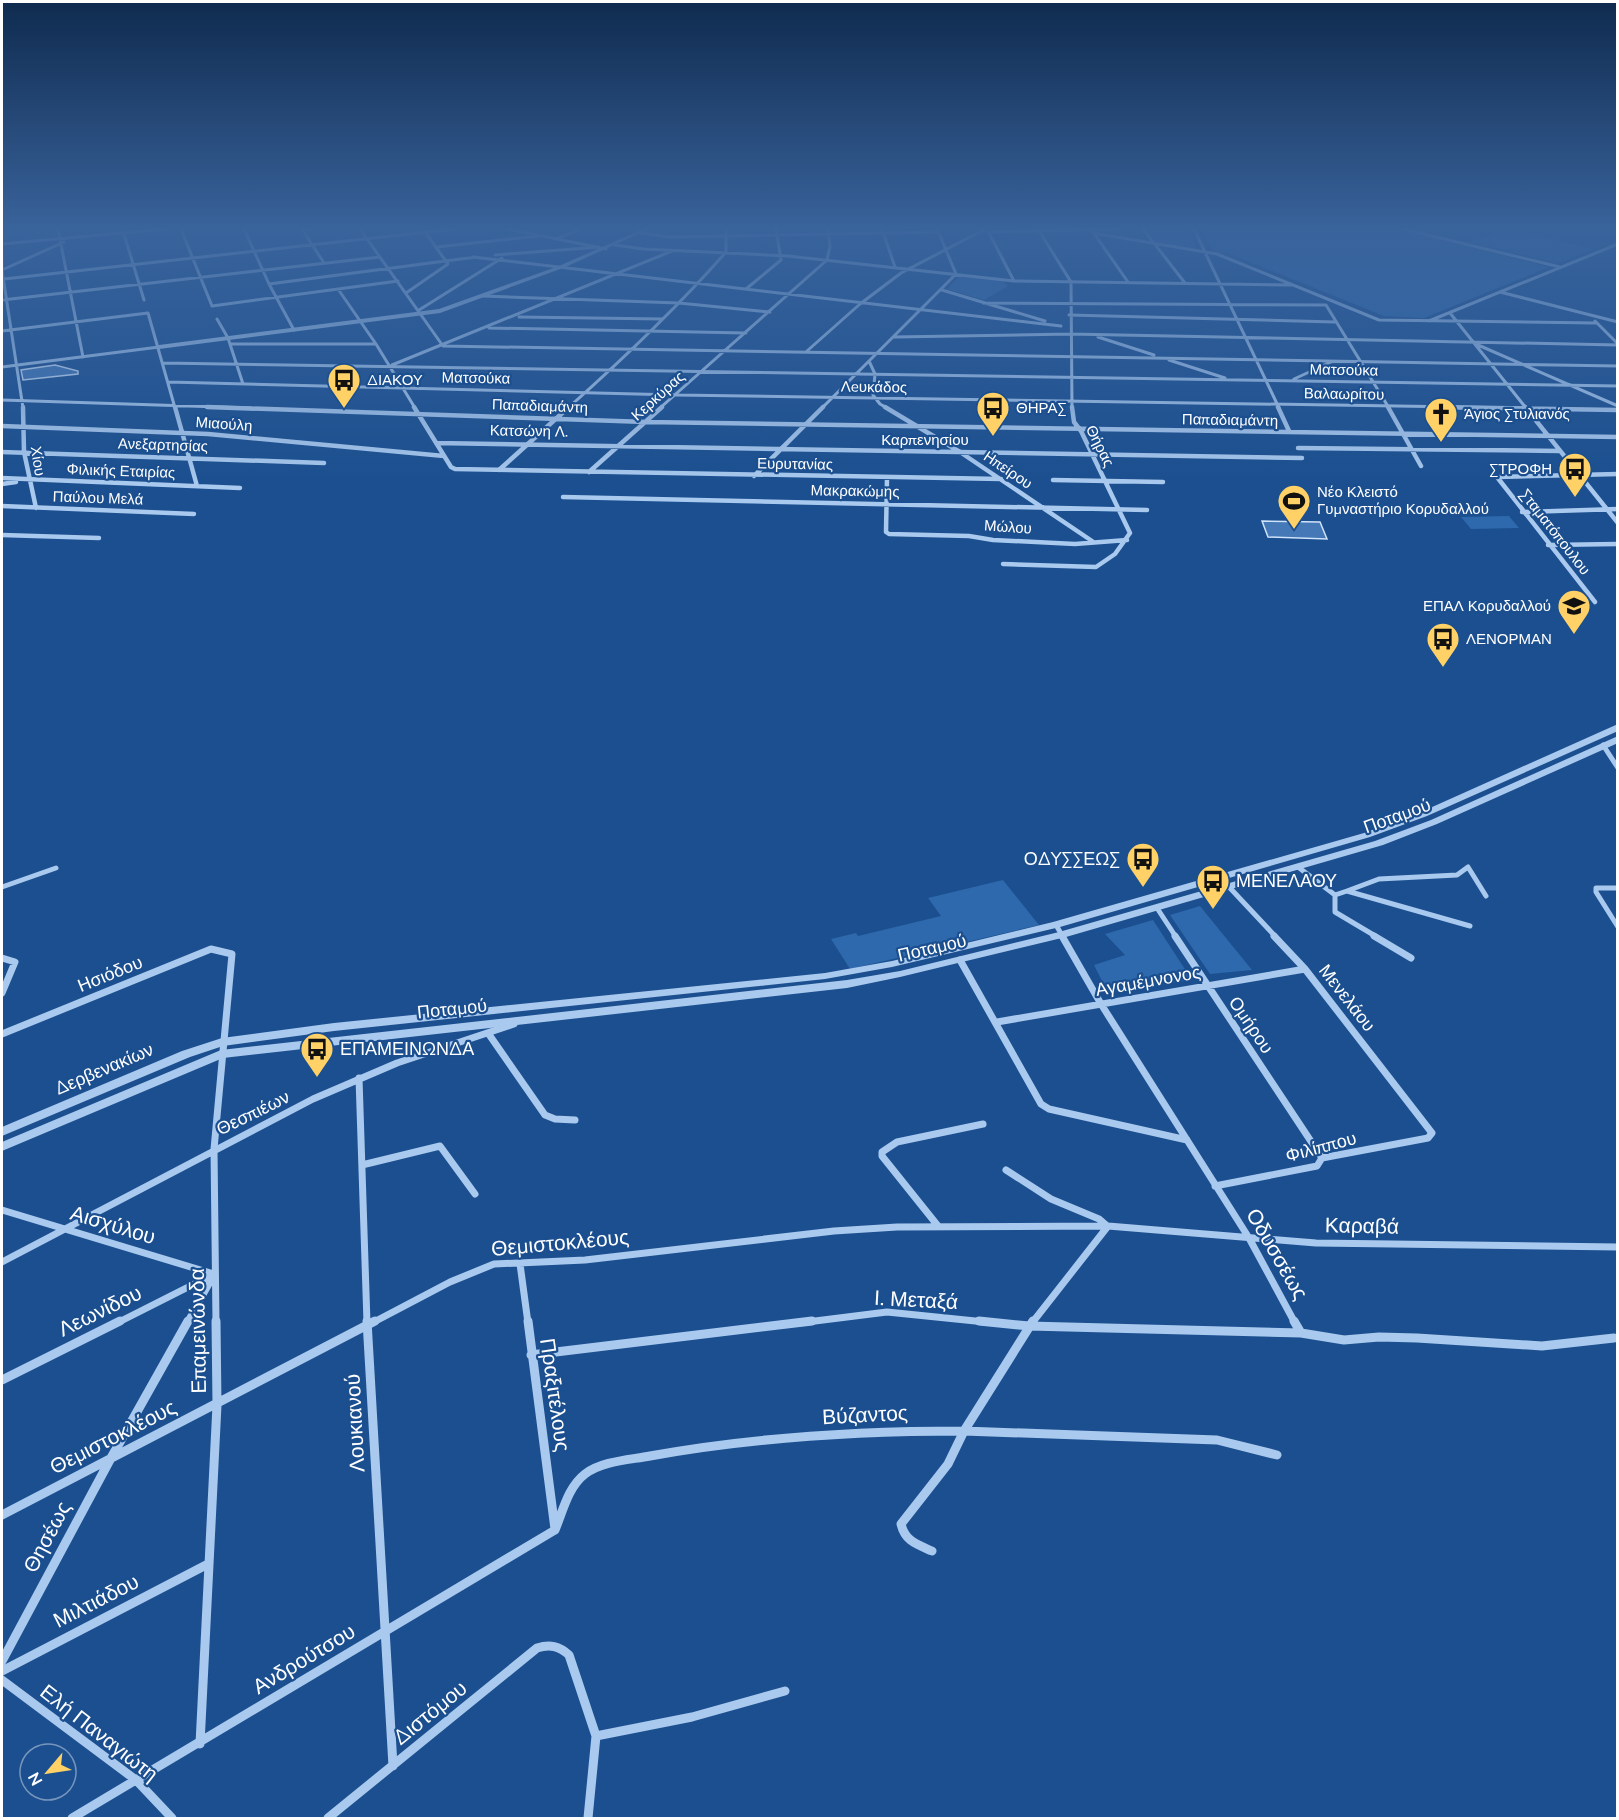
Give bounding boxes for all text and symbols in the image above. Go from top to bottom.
street label: Ματσούκα [1309,359,1379,381]
bus stop icon: ΔΙΑΚΟΥ [326,362,362,409]
street label: Ματσούκα [441,367,511,389]
street label: Κερκύρας [627,367,689,425]
place label: ΔΙΑΚΟΥ [367,370,423,390]
street label: Λeυκάδος [841,376,907,398]
street label: Βαλαωρίτου [1304,383,1384,405]
bus stop icon: ΘΗΡΑΣ [975,390,1011,437]
street label: Παπαδιαμάντη [492,394,588,418]
church icon: Άγιος Στυλιανός [1423,396,1459,443]
place label: ΘΗΡΑΣ [1016,398,1066,418]
place label: Άγιος Στυλιανός [1464,404,1570,424]
street label: Παπαδιαμάντη [1182,409,1278,431]
street label: Μιαούλη [195,412,253,436]
street label: Κατσώνη Λ. [490,420,568,442]
street label: Θήρας [1081,422,1119,470]
street label: Καρπενησίου [881,430,969,450]
street label: Ανεξαρτησίας [118,433,208,457]
street label: Χίου [26,445,50,477]
street label: Ηπείρου [980,446,1036,494]
bus stop icon: ΣΤΡΟΦΗ [1557,451,1593,498]
street label: Ευρυτανίας [757,453,833,475]
street label: Φιλικής Εταιρίας [66,459,176,483]
place label: ΣΤΡΟΦΗ [1489,459,1552,479]
street label: Μακρακώμης [810,480,900,502]
place label: Νέο Κλειστό Γυμναστήριο Κορυδαλλού [1317,482,1489,519]
sports icon: Νέο Κλειστό Γυμναστήριο Κορυδαλλού [1276,483,1312,530]
street label: Σταματόπουλου [1515,485,1595,579]
street label: Παύλου Μελά [52,486,144,510]
street label: Μώλου [983,515,1033,539]
school or university icon: ΕΠΑΛ Κορυδαλλού [1556,588,1592,635]
place label: ΕΠΑΛ Κορυδαλλού [1423,596,1551,616]
bus stop icon: ΛΕΝΟΡΜΑΝ [1425,621,1461,668]
place label: ΛΕΝΟΡΜΑΝ [1466,629,1552,649]
street label: Ποταμού [1360,793,1434,839]
bus stop icon: ΟΔYΣΣΕΩΣ [1125,841,1161,888]
place label: ΟΔYΣΣΕΩΣ [1024,847,1120,871]
bus stop icon: ΜΕΝΕΛΑΟΥ [1195,863,1231,910]
place label: ΜΕΝΕΛΑΟΥ [1236,869,1337,893]
street label: Ποταμού [895,928,969,968]
street label: Ησιόδου [74,950,146,998]
street label: Μενελάου [1313,959,1381,1037]
street label: Αγαμέμνονος [1094,960,1203,1002]
street label: Ομήρου [1223,992,1279,1058]
street label: Ποταμού [416,993,488,1025]
bus stop icon: ΕΠΑΜΕΙΝΩΝΔΑ [299,1031,335,1078]
street label: Δερβενακίων [51,1037,157,1101]
place label: ΕΠΑΜΕΙΝΩΝΔΑ [340,1037,474,1061]
street label: Θεσπιέων [212,1085,294,1141]
street label: Φιλίππου [1283,1126,1359,1168]
street label: Αισχύλου [67,1199,159,1251]
street label: Οδυσσέως [1240,1203,1314,1305]
street label: Καραβά [1325,1211,1399,1241]
street label: Θεμιστοκλέους [490,1223,630,1263]
street label: Επαμεινώνδα [183,1268,213,1394]
street label: Λεωνίδου [54,1279,146,1343]
street label: Ι. Μεταξά [873,1284,959,1316]
street label: Πραξιτέλους [533,1336,577,1454]
street label: Λουκιανού [338,1373,372,1473]
street label: Θεμιστοκλέους [45,1393,181,1481]
street label: Βύζαντος [821,1399,909,1431]
street label: Θησέως [17,1496,77,1578]
street label: Μιλτιάδου [48,1568,144,1634]
street label: Ανδρούτσου [247,1617,361,1701]
street label: Διστόμου [387,1674,473,1752]
street label: Ελή Παναγιώτη [34,1678,164,1788]
north arrow [18,1742,78,1802]
text: N [23,1768,48,1789]

